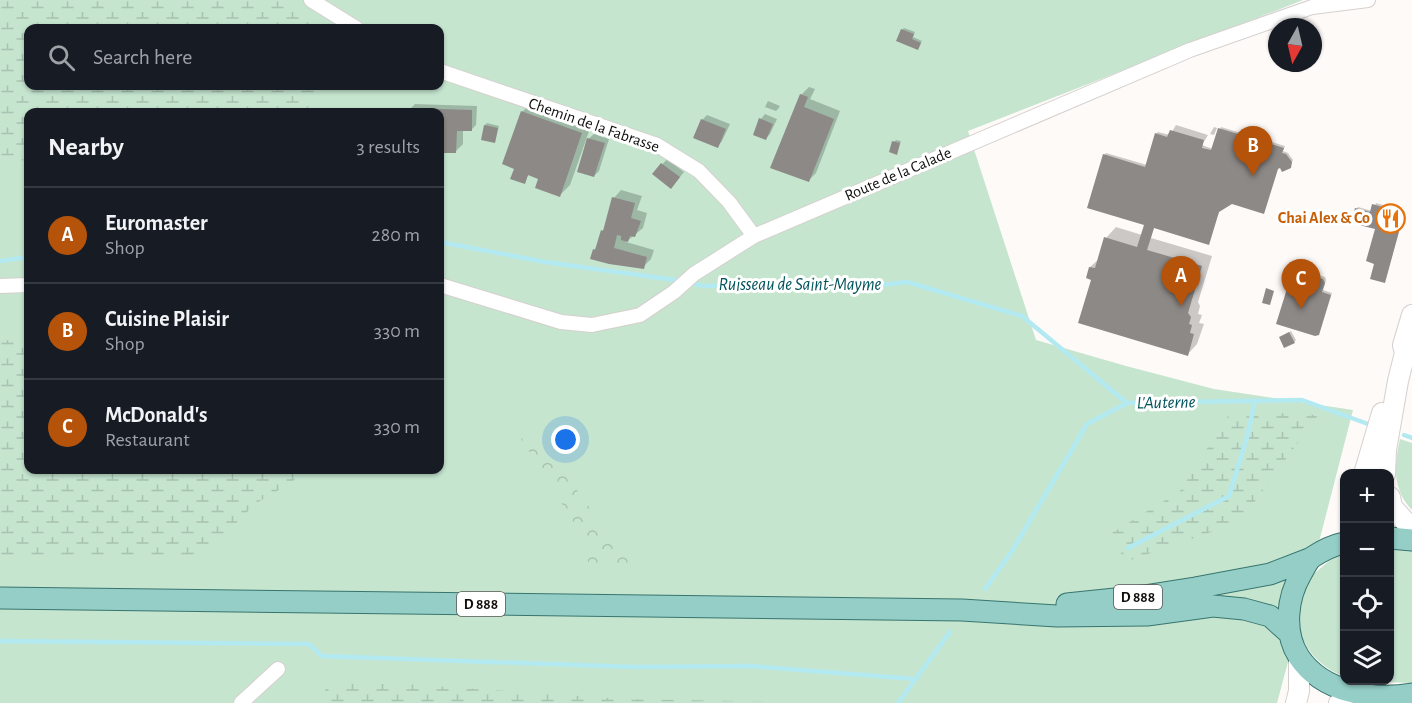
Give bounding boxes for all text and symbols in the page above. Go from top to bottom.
north arrow [1268,18,1322,72]
search box [24,24,444,90]
icon: search [45,41,78,74]
text: Search here [93,46,192,68]
street label: Chemin de la Fabrasse [526,95,662,155]
pin: B [1234,126,1272,176]
text: Nearby [48,134,124,160]
text: 3 results [356,137,420,157]
street label: Route de la Calade [842,144,954,204]
restaurant icon: Chai Alex & Co [1375,202,1407,234]
place label: Chai Alex & Co [1278,210,1370,226]
text: Euromaster [105,212,208,234]
text: A [62,225,74,245]
text: 280 m [372,225,420,245]
text: Shop [105,238,145,258]
pin: A [1162,256,1200,306]
pin: C [1282,260,1320,309]
water label: Ruisseau de Saint-Mayme [719,276,882,294]
text: Cuisine Plaisir [105,308,229,330]
text: B [62,321,73,341]
text: 330 m [374,321,420,341]
text: Shop [105,334,145,354]
water label: L'Auterne [1136,393,1196,413]
text: McDonald's [105,404,207,426]
text: C [62,417,73,437]
text: 330 m [374,417,420,437]
your location [551,425,580,454]
text: Restaurant [105,430,190,450]
map controls [1340,469,1394,685]
button: + [1340,469,1394,523]
button: − [1340,523,1394,577]
button: locate [1340,577,1394,631]
road number: D 888 [1114,585,1162,609]
road number: D 888 [457,592,505,616]
button: layers [1340,631,1394,685]

